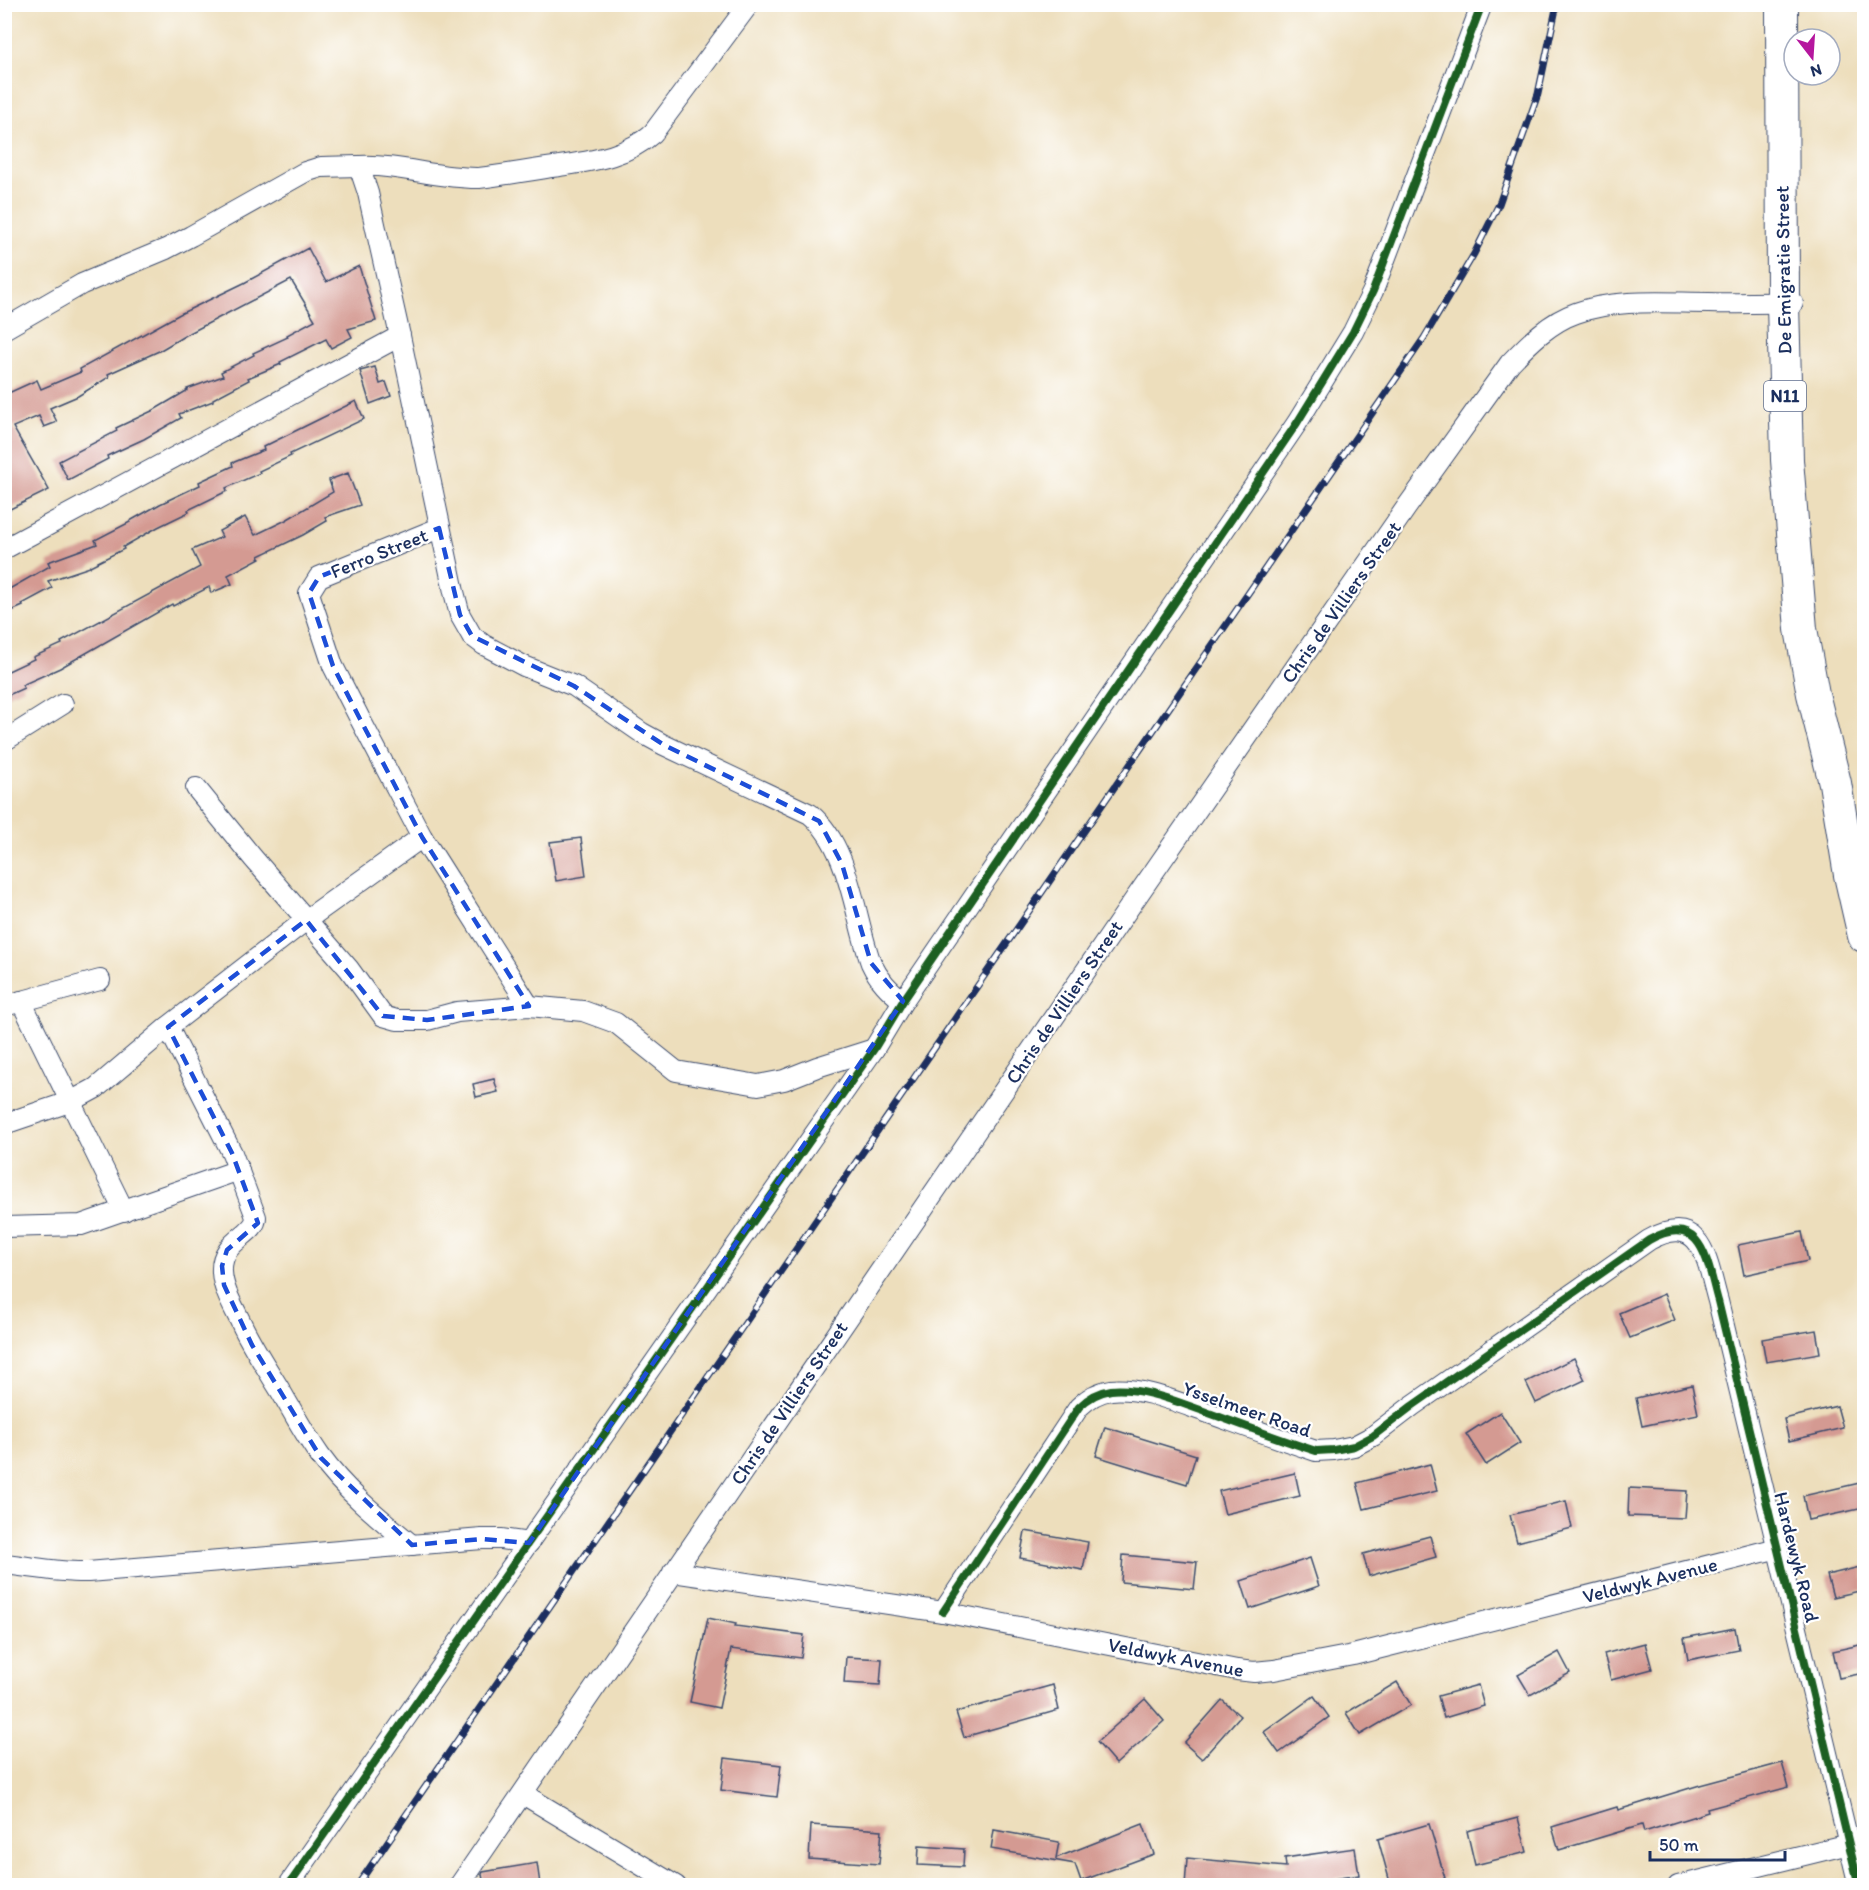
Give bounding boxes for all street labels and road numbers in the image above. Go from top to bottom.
street label: De Emigratie Street [1770,185,1796,355]
road number: N11 [1764,381,1806,411]
street label: Chris de Villiers Street [1276,516,1406,688]
street label: Ferro Street [327,522,432,583]
street label: Chris de Villiers Street [1000,915,1128,1088]
street label: Chris de Villiers Street [725,1316,853,1489]
street label: Ysselmeer Road [1180,1376,1314,1442]
street label: Hardewyk Road [1769,1489,1825,1625]
street label: Veldwyk Avenue [1580,1552,1720,1608]
street label: Veldwyk Avenue [1106,1632,1246,1682]

